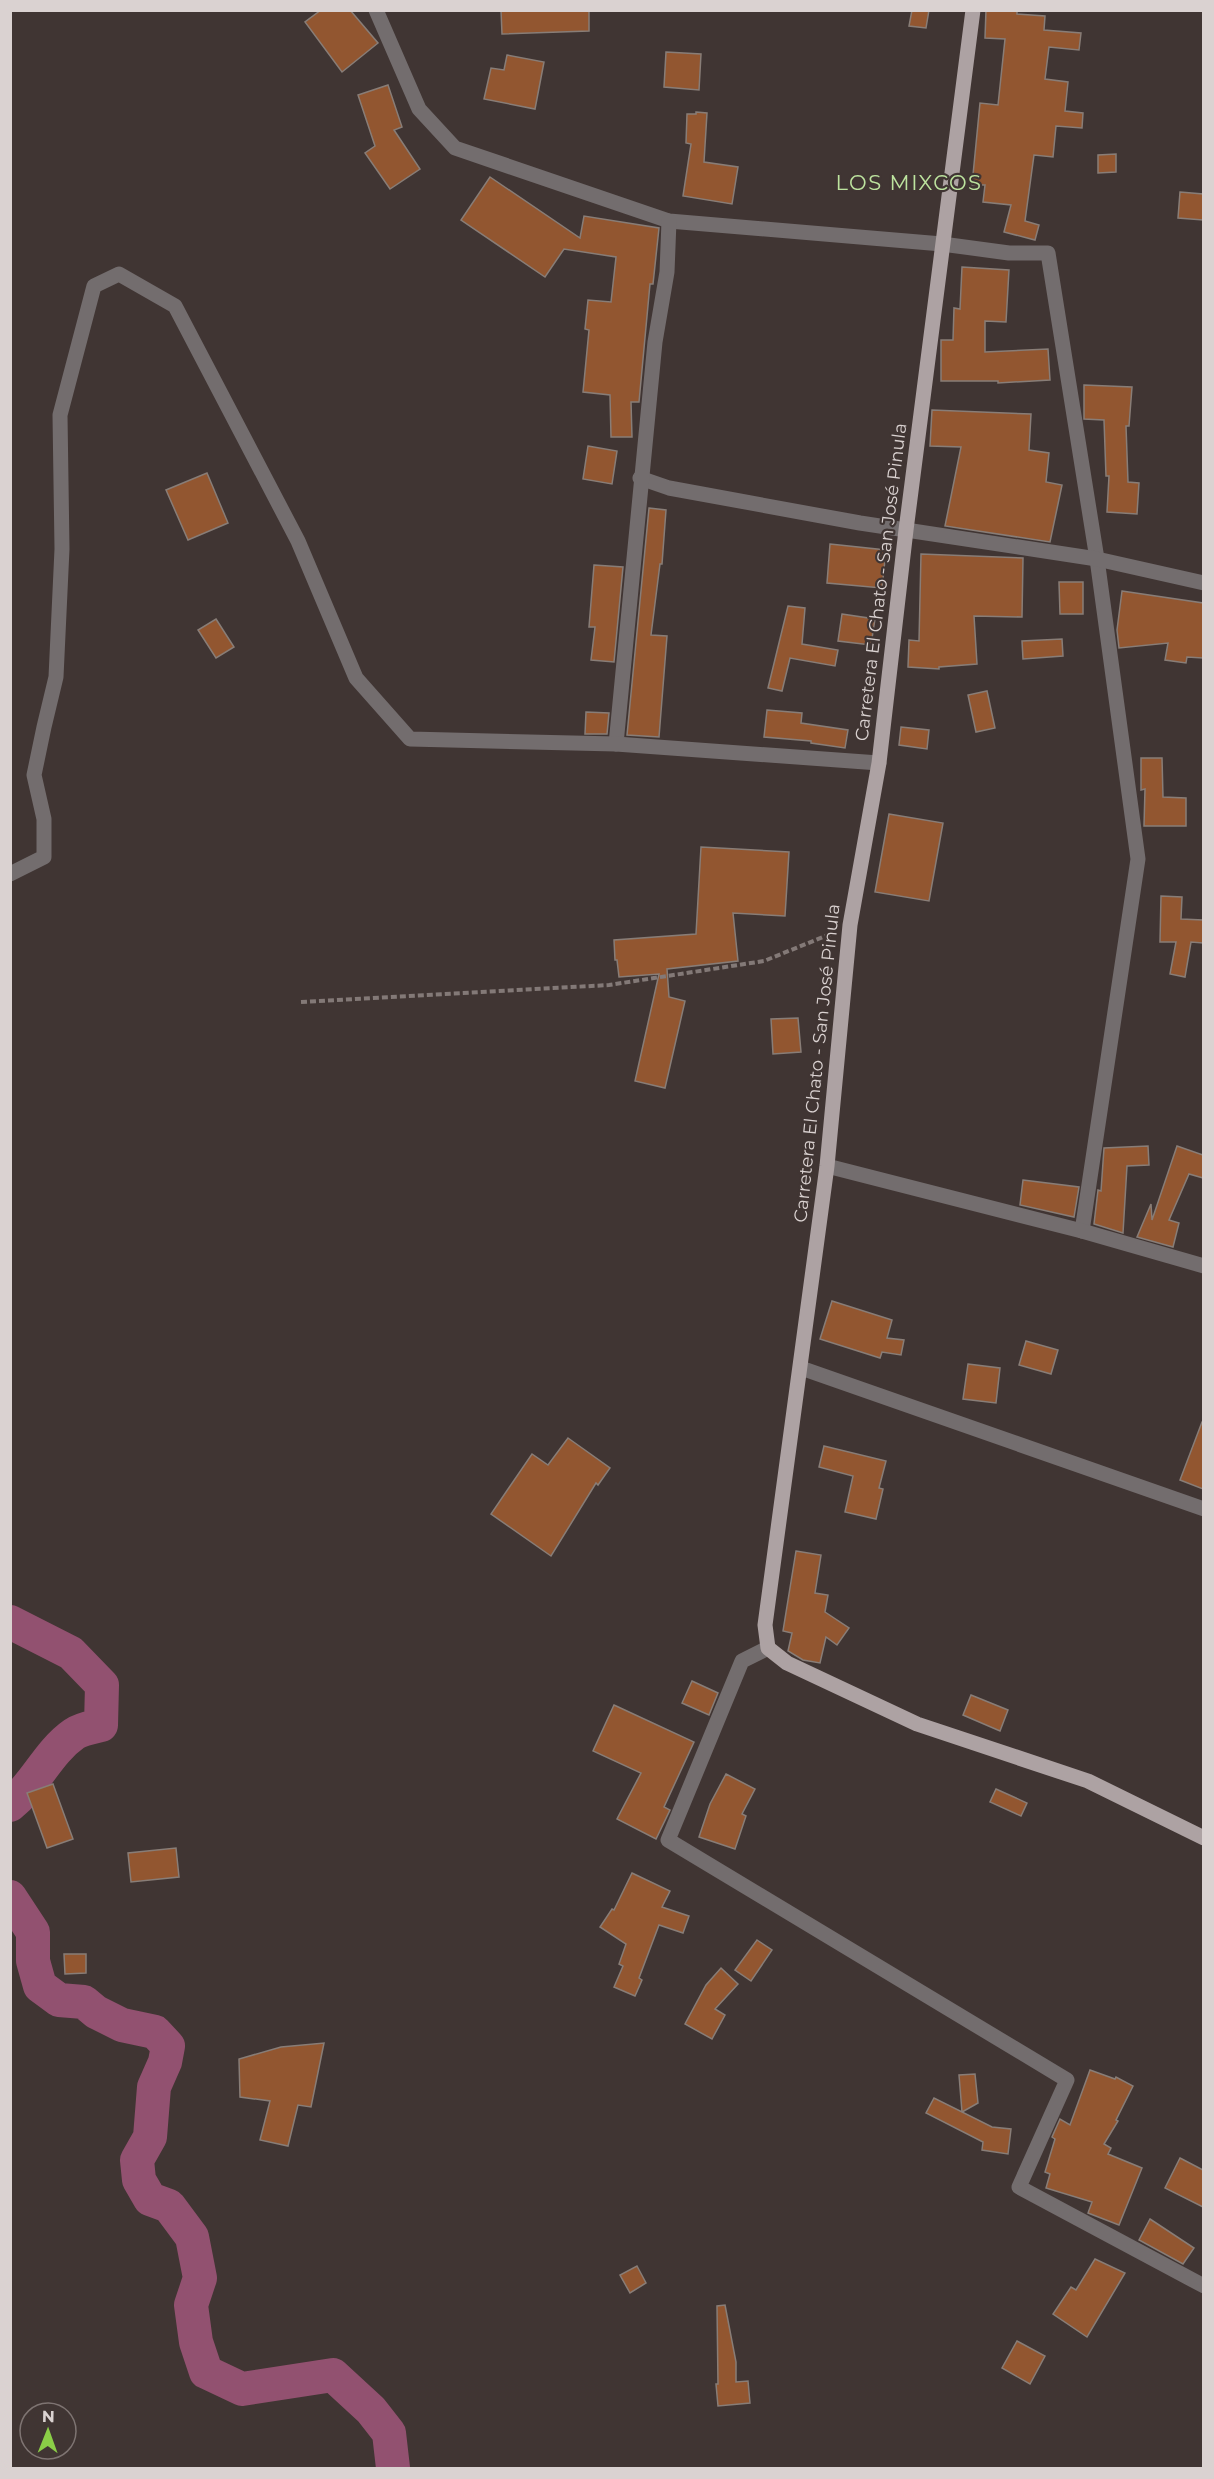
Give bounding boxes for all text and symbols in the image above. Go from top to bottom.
district label: LOS MIXCOS [835,170,983,195]
street label: Carretera El Chato - San José Pinula [851,422,911,742]
street label: Carretera El Chato - San José Pinula [789,903,845,1223]
north arrow [18,2401,78,2461]
text: N [42,2407,55,2426]

